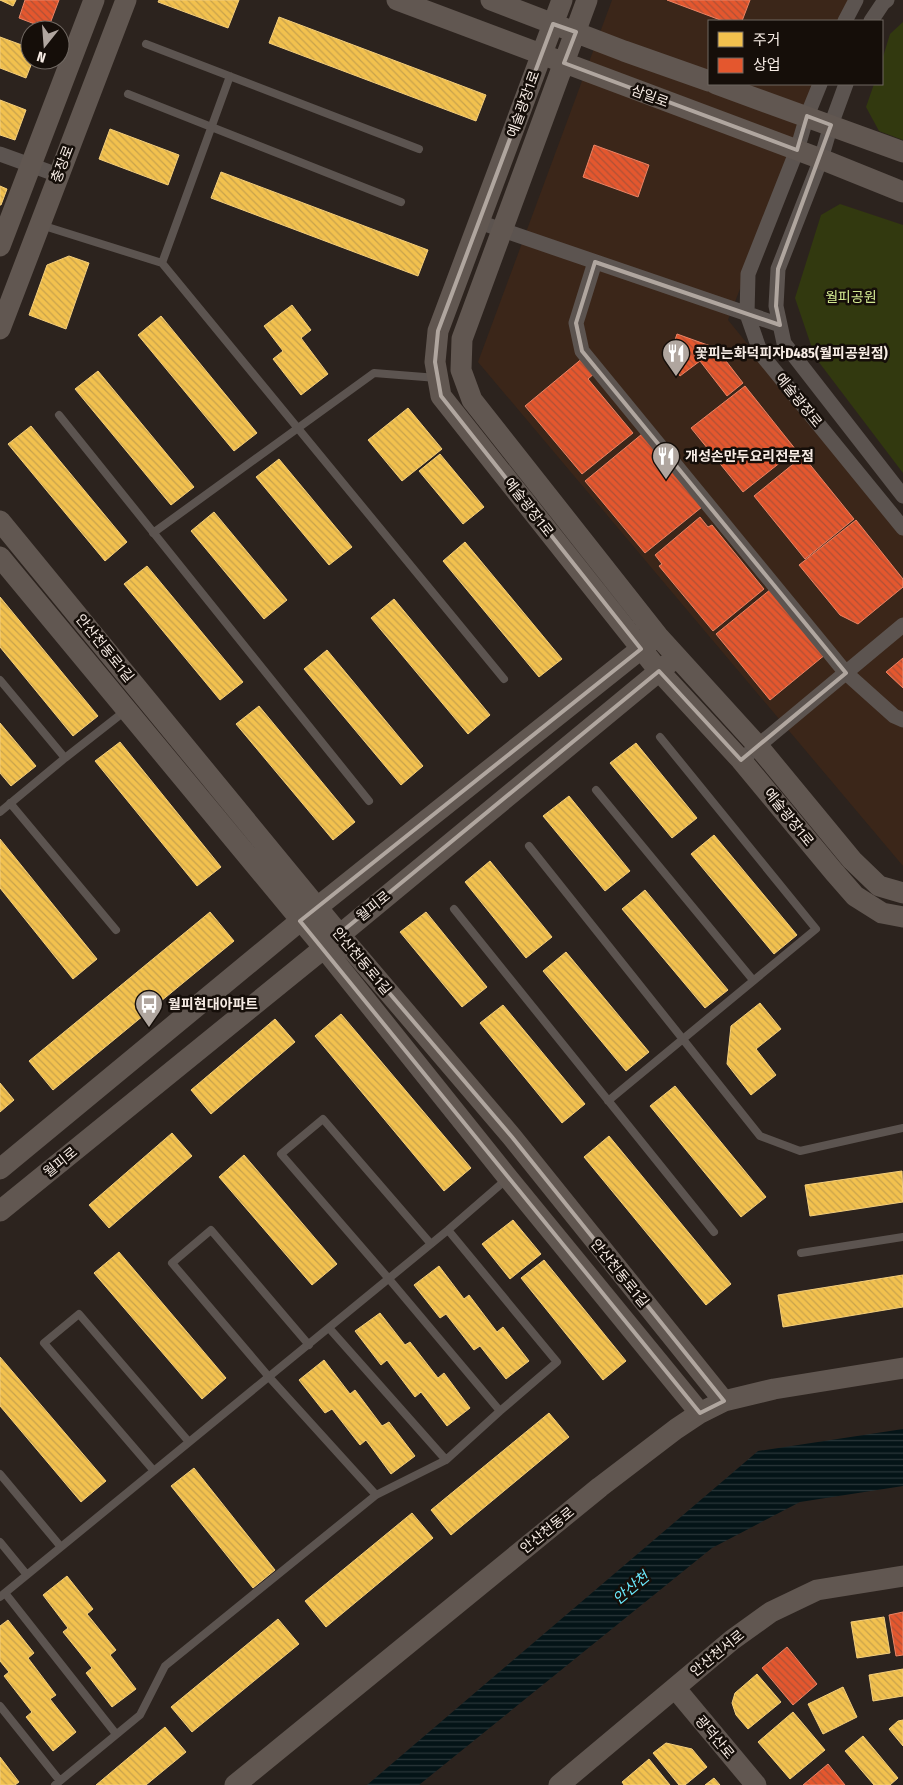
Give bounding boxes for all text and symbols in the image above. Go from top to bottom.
north arrow [20,20,70,70]
legend [708,20,883,85]
text: 주거 [753,31,781,49]
text: N [35,48,48,66]
text: 상업 [753,56,781,74]
street label: 예술광장1로 [504,68,543,140]
street label: 삼일로 [629,82,671,111]
street label: 충장로 [48,143,77,185]
park label: 월피공원 [825,289,877,306]
restaurant icon: 꽃피는화덕피자D485(월피공원점) [661,338,691,377]
place label: 꽃피는화덕피자D485(월피공원점) [695,345,888,362]
street label: 예술광장로 [772,370,826,431]
restaurant icon: 개성손만두요리전문점 [651,441,681,480]
place label: 개성손만두요리전문점 [685,448,814,465]
street label: 예술광장1로 [500,475,557,540]
street label: 안산천동로1길 [72,611,137,686]
street label: 예술광장1로 [760,785,817,850]
street label: 월피로 [353,888,394,925]
street label: 안산천동로1길 [329,924,395,998]
bus stop icon: 월피현대아파트 [134,989,164,1028]
place label: 월피현대아파트 [168,996,258,1013]
street label: 월피로 [40,1144,81,1181]
street label: 안산천동로1길 [587,1236,652,1311]
street label: 안산천동로 [517,1503,578,1557]
water label: 안산천 [609,1566,654,1608]
street label: 안산천서로 [687,1626,748,1680]
street label: 광덕산로 [692,1712,738,1763]

